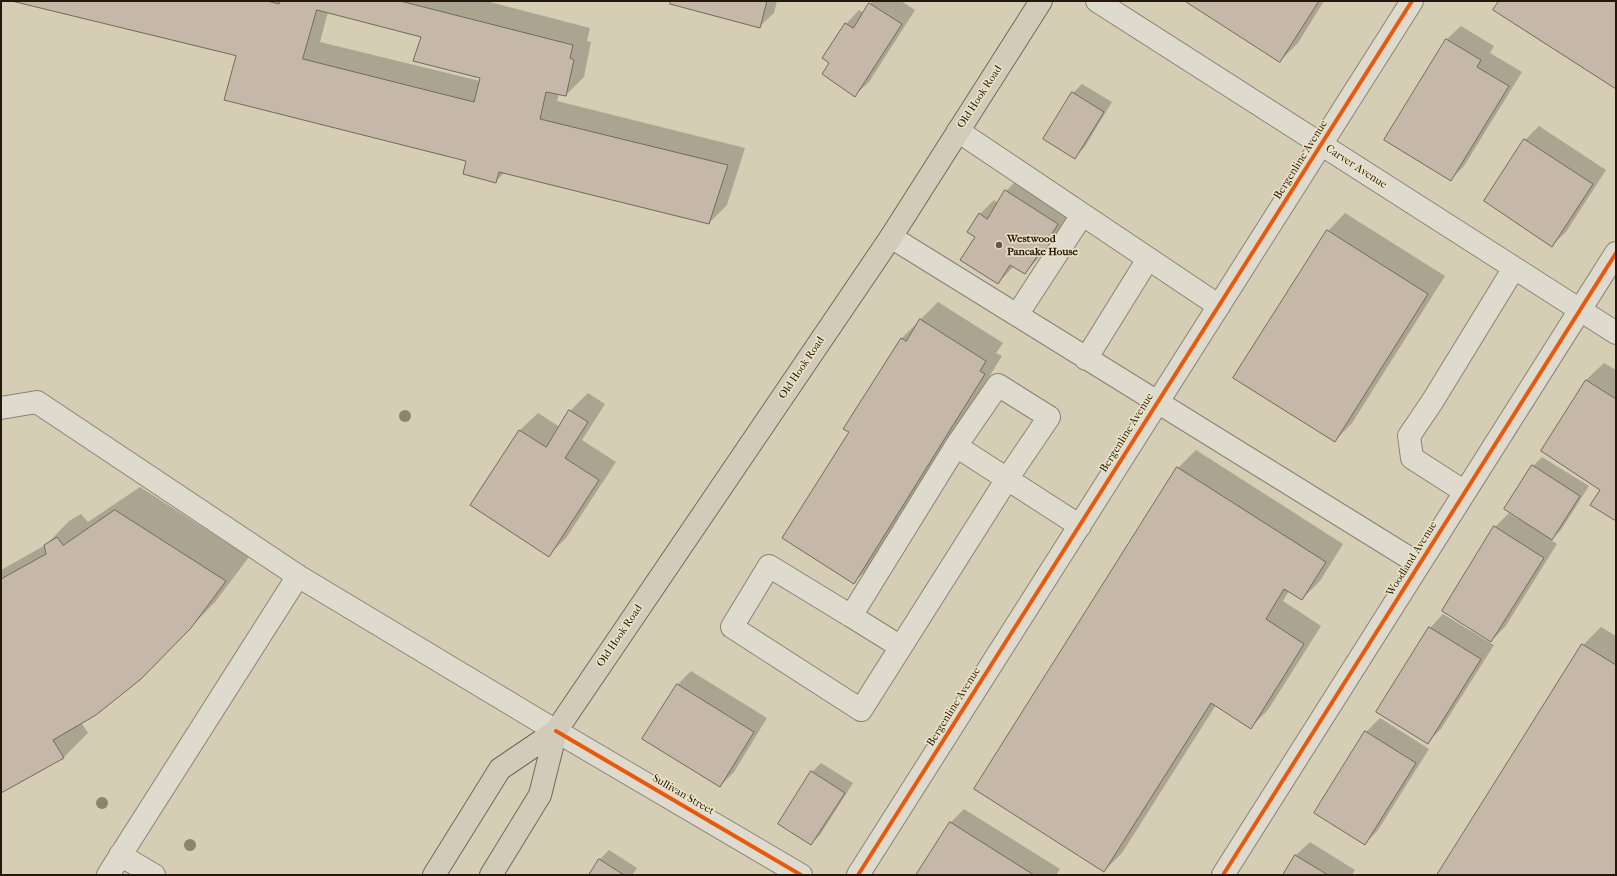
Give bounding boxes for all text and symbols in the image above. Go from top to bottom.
street label: Old Hook Road [955,63,1005,131]
street label: Bergenline Avenue [1271,118,1331,202]
street label: Carver Avenue [1323,142,1389,192]
place label: Westwood Pancake House [1007,232,1078,258]
marker: Westwood Pancake House [994,240,1004,250]
street label: Old Hook Road [776,334,828,402]
street label: Bergenline Avenue [1097,391,1157,475]
street label: Woodland Avenue [1384,519,1440,599]
street label: Old Hook Road [594,602,646,670]
street label: Bergenline Avenue [924,665,984,749]
street label: Sullivan Street [650,772,716,818]

